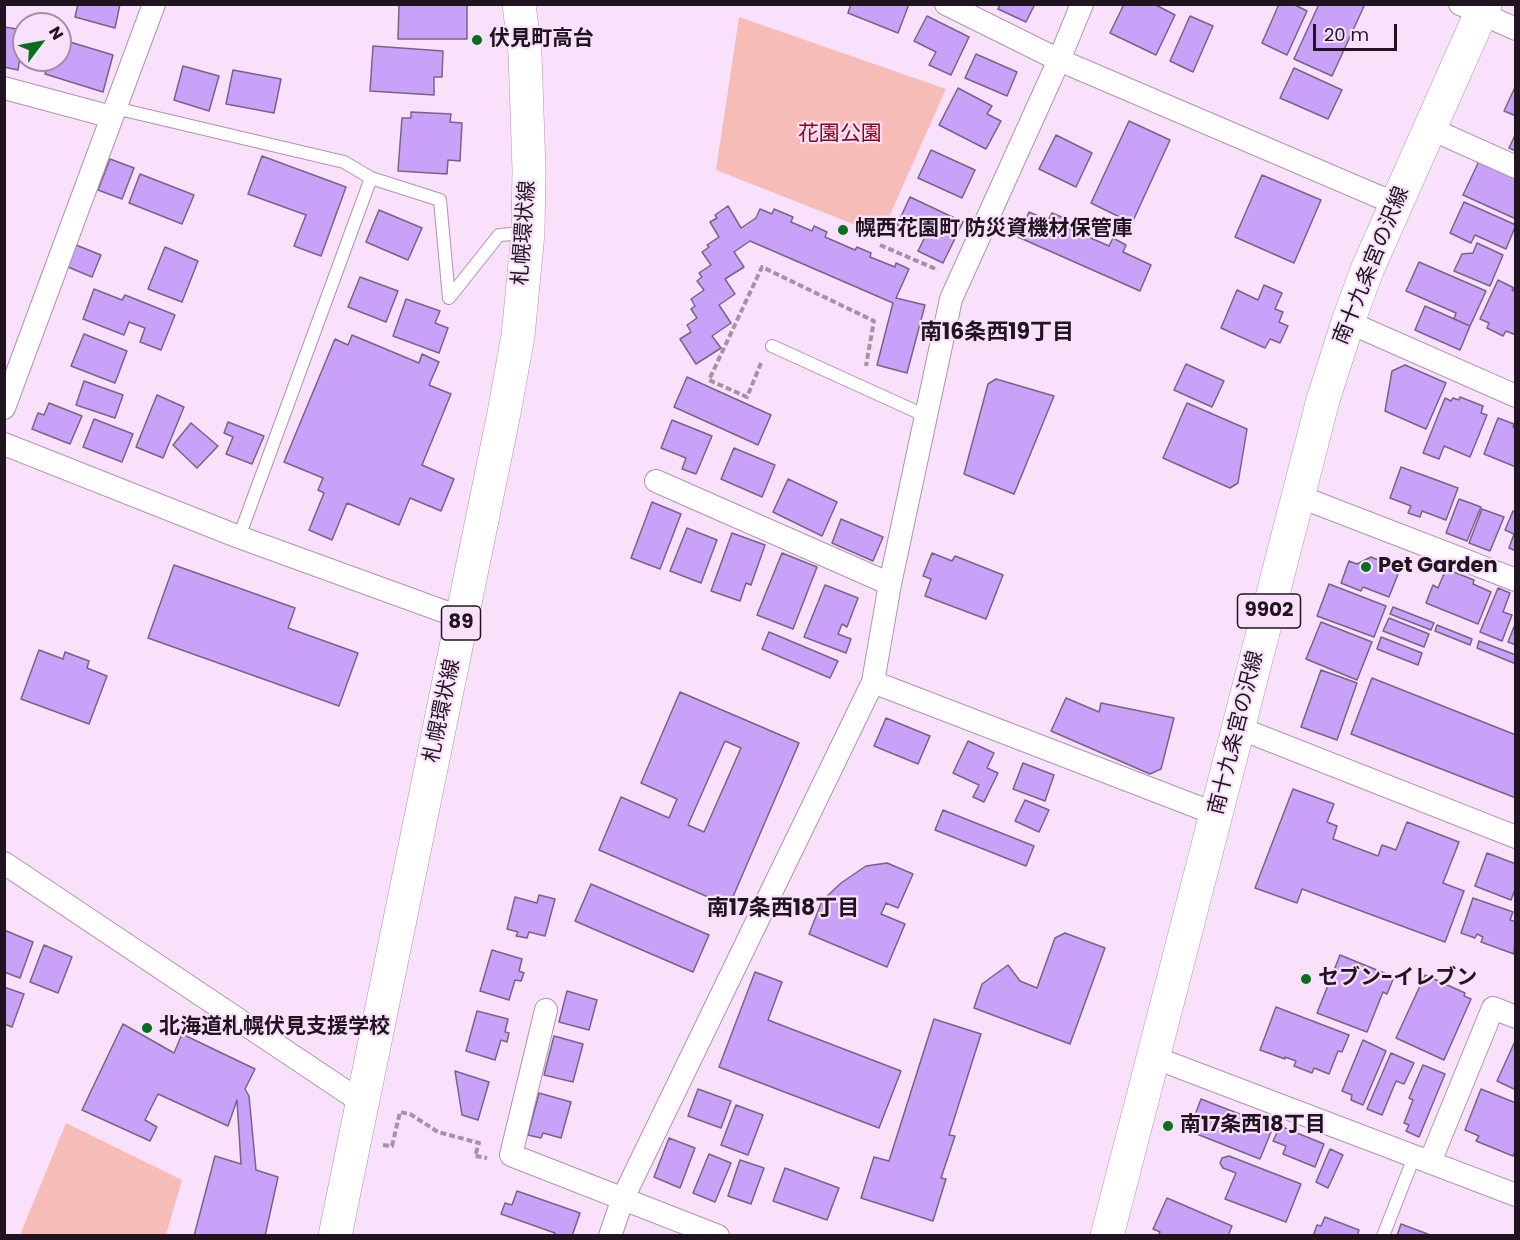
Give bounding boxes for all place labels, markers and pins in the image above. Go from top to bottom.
place label: 伏見町高台 [489,27,594,53]
marker: 伏見町高台 [470,33,484,47]
place label: 幌西花園町 防災資機材保管庫 [855,217,1132,243]
marker: 幌西花園町 防災資機材保管庫 [836,223,850,237]
place label: Pet Garden [1378,554,1498,580]
marker: Pet Garden [1359,560,1373,574]
place label: セブン-イレブン [1318,966,1477,992]
marker: セブン-イレブン [1299,972,1313,986]
place label: 北海道札幌伏見支援学校 [159,1015,390,1041]
marker: 北海道札幌伏見支援学校 [140,1021,154,1035]
place label: 南17条西18丁目 [1180,1113,1326,1139]
marker: 南17条西18丁目 [1161,1119,1175,1133]

